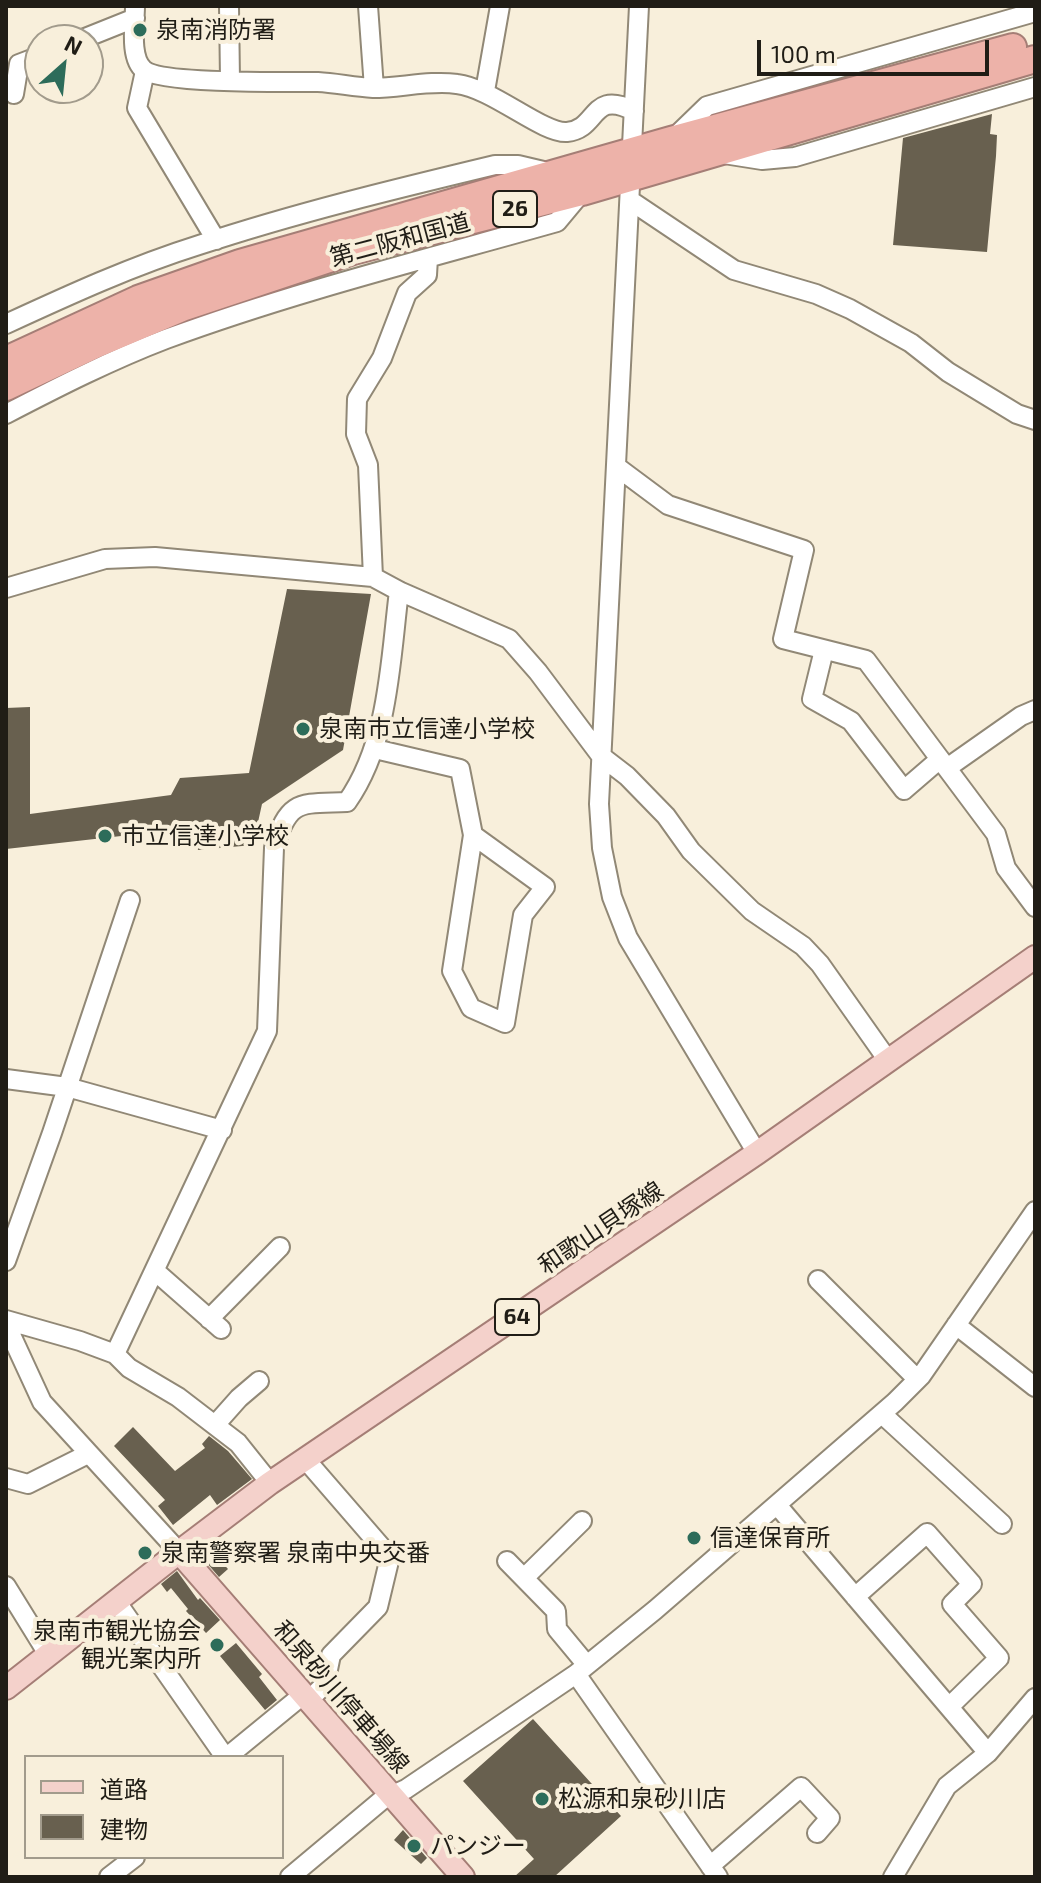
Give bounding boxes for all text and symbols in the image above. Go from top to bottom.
place label: 泉南消防署 [156,16,276,44]
marker: 泉南消防署 [131,21,149,39]
north arrow [24,24,104,104]
scale bar [761,24,993,74]
text: N [61,29,87,60]
text: 100 m [771,39,836,68]
road number: 26 [493,191,537,227]
street label: 第二阪和国道 [327,207,473,273]
place label: 泉南市立信達小学校 [319,715,535,743]
marker: 泉南市立信達小学校 [294,720,312,738]
place label: 市立信達小学校 [121,822,289,850]
marker: 市立信達小学校 [96,827,114,845]
street label: 和歌山貝塚線 [533,1176,669,1280]
road number: 64 [495,1299,539,1335]
place label: 信達保育所 [710,1524,830,1552]
marker: 信達保育所 [685,1529,703,1547]
place label: 泉南警察署 泉南中央交番 [161,1539,430,1567]
marker: 泉南警察署 泉南中央交番 [136,1544,154,1562]
street label: 和泉砂川停車場線 [267,1615,415,1779]
place label: 泉南市観光協会 観光案内所 [33,1617,201,1673]
marker: 泉南市観光協会 観光案内所 [208,1636,226,1654]
legend [24,1755,284,1859]
text: 道路 [100,1774,148,1803]
place label: 松源和泉砂川店 [558,1785,726,1813]
marker: 松源和泉砂川店 [533,1790,551,1808]
text: 建物 [100,1814,148,1843]
place label: パンジー [430,1832,526,1860]
marker: パンジー [405,1837,423,1855]

